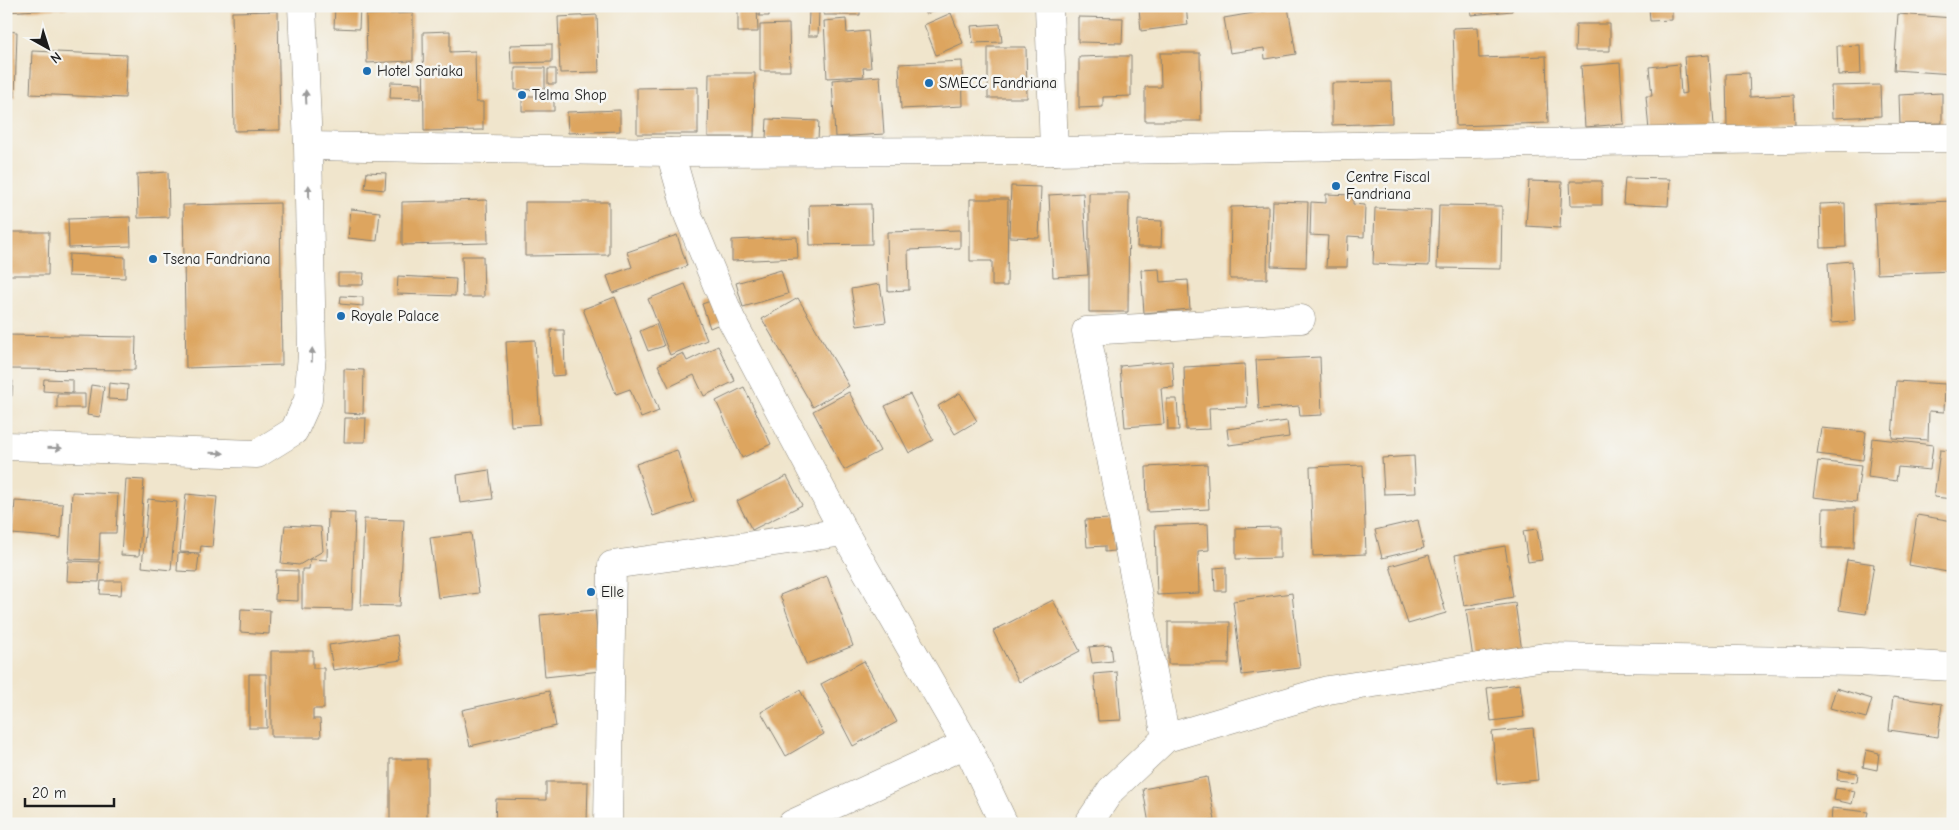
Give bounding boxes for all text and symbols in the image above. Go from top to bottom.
north arrow [22,22,72,72]
text: N [47,48,65,67]
place label: Hotel Sariaka [377,62,463,80]
marker: Hotel Sariaka [361,65,373,77]
place label: SMECC Fandriana [939,74,1057,92]
marker: SMECC Fandriana [923,77,935,89]
place label: Telma Shop [532,86,607,104]
one-way arrow [301,89,309,105]
marker: Telma Shop [516,89,528,101]
place label: Centre Fiscal Fandriana [1346,168,1430,203]
marker: Centre Fiscal Fandriana [1330,180,1342,192]
one-way arrow [305,184,313,200]
place label: Tsena Fandriana [163,250,271,268]
marker: Tsena Fandriana [147,253,159,265]
place label: Royale Palace [351,307,439,325]
marker: Royale Palace [335,310,347,322]
one-way arrow [308,346,316,362]
one-way arrow [47,444,63,452]
one-way arrow [210,449,226,457]
place label: Elle [601,583,625,601]
marker: Elle [585,586,597,598]
scale bar [25,775,114,807]
text: 20 m [32,784,66,802]

